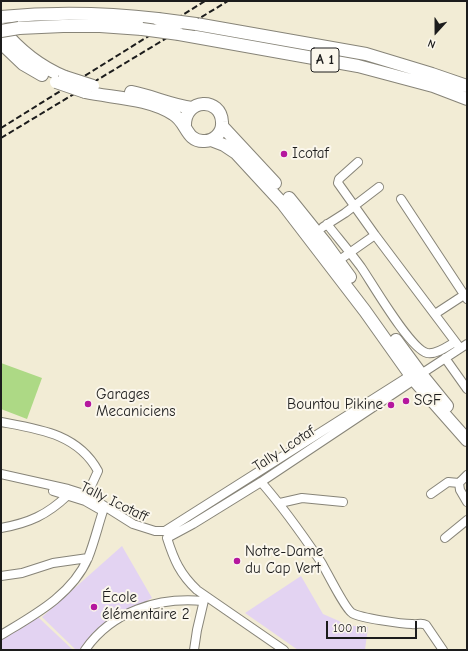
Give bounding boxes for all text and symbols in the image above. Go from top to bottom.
north arrow [416,12,456,52]
text: N [426,36,437,51]
road number: A 1 [311,48,339,72]
place label: Icotaf [292,145,329,163]
marker: Icotaf [279,149,289,159]
place label: Garages Mecaniciens [96,386,175,421]
place label: SGF [414,392,442,410]
place label: Bountou Pikine [287,396,383,414]
marker: SGF [401,396,411,406]
marker: Garages Mecaniciens [83,399,93,409]
marker: Bountou Pikine [386,400,396,410]
street label: Tally Lcotaf [250,422,318,476]
street label: Tally Icotaff [77,478,151,526]
place label: Notre-Dame du Cap Vert [245,543,323,578]
marker: Notre-Dame du Cap Vert [232,556,242,566]
place label: École élémentaire 2 [102,589,190,624]
marker: École élémentaire 2 [89,602,99,612]
scale bar [328,613,419,639]
text: 100 m [333,621,366,635]

